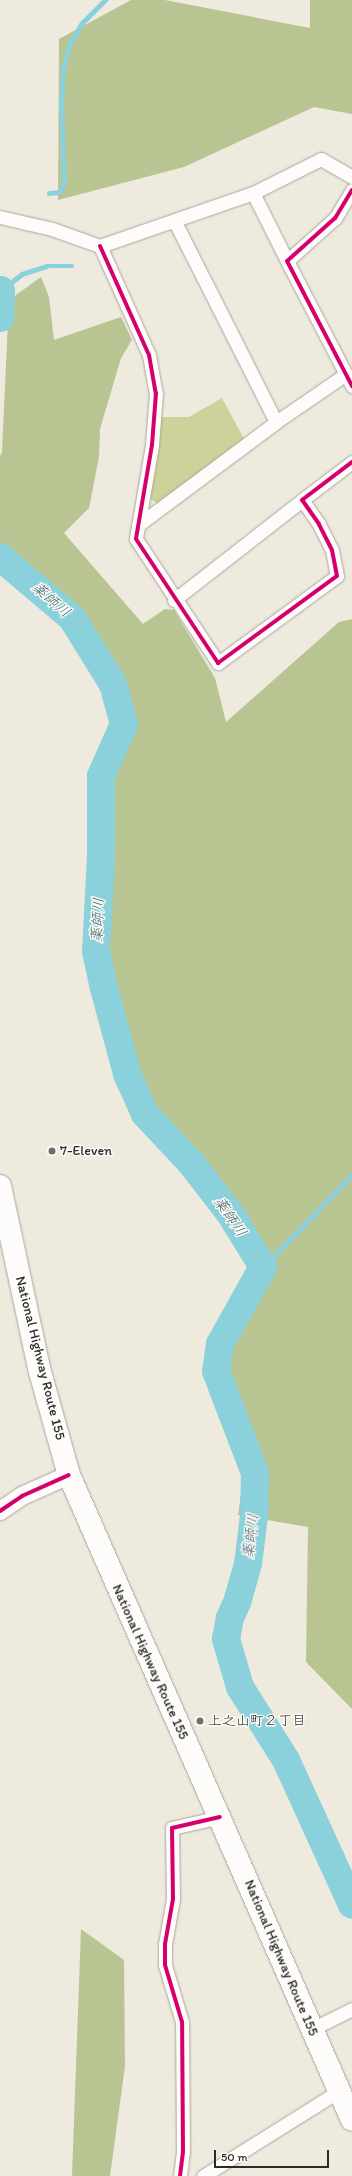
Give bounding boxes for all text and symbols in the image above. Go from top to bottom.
water label: 薬師川 [28,578,74,622]
water label: 薬師川 [88,897,108,943]
place label: 7-Eleven [60,1143,112,1159]
marker: 7-Eleven [47,1146,57,1156]
water label: 薬師川 [210,1193,250,1241]
street label: National Highway Route 155 [12,1275,68,1441]
water label: 薬師川 [239,1513,263,1559]
street label: National Highway Route 155 [108,1582,192,1742]
place label: 上之山町２丁目 [208,1713,306,1729]
marker: 上之山町２丁目 [195,1716,205,1726]
street label: National Highway Route 155 [240,1877,322,2039]
scale bar [216,2142,331,2168]
text: 50 m [221,2150,247,2164]

